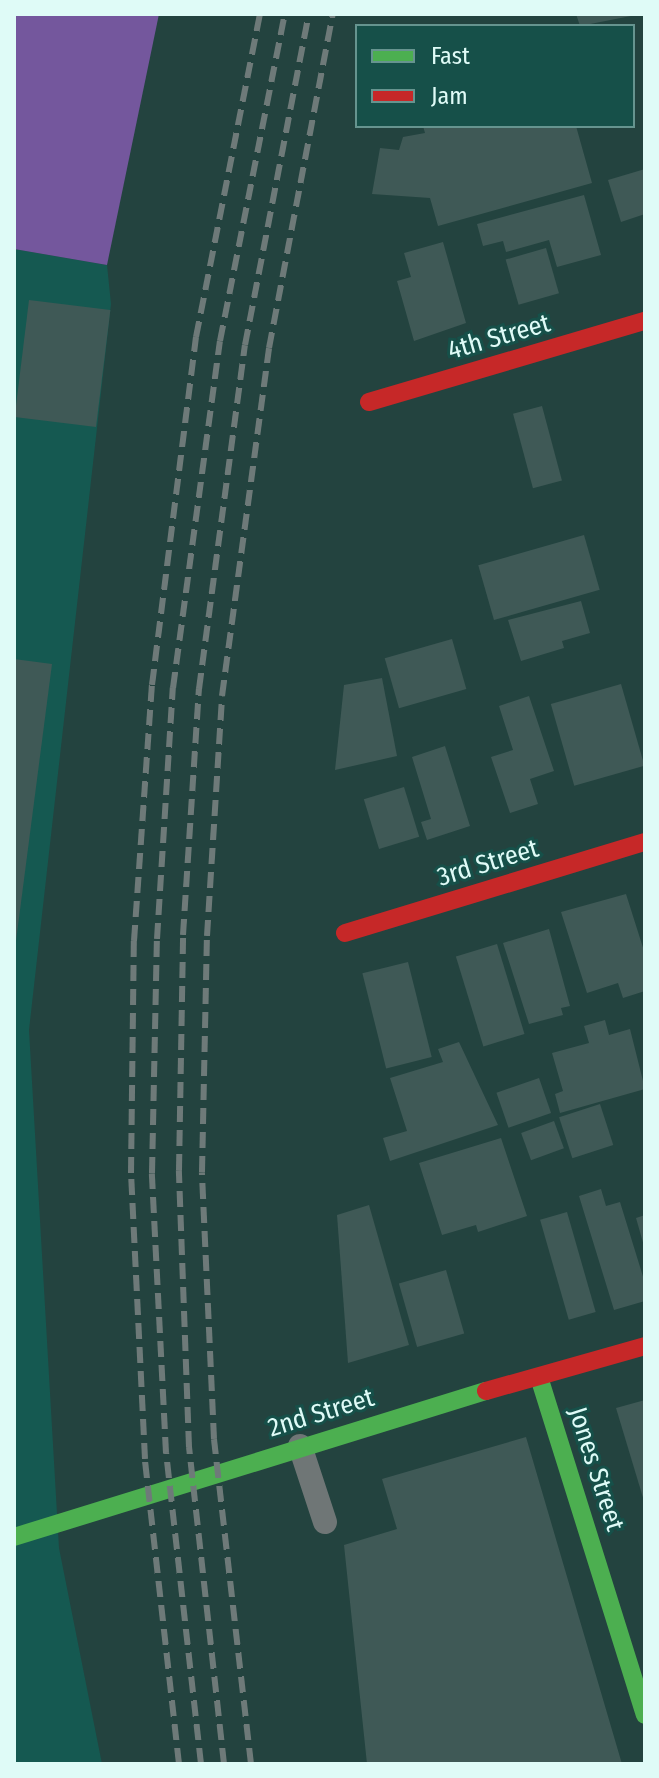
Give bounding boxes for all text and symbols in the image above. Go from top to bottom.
legend [355,24,635,128]
text: Fast [431,42,470,70]
text: Jam [431,82,468,110]
street label: 4th Street [444,308,554,366]
street label: 3rd Street [434,833,542,893]
street label: 2nd Street [264,1382,378,1444]
street label: Jones Street [561,1403,631,1535]

